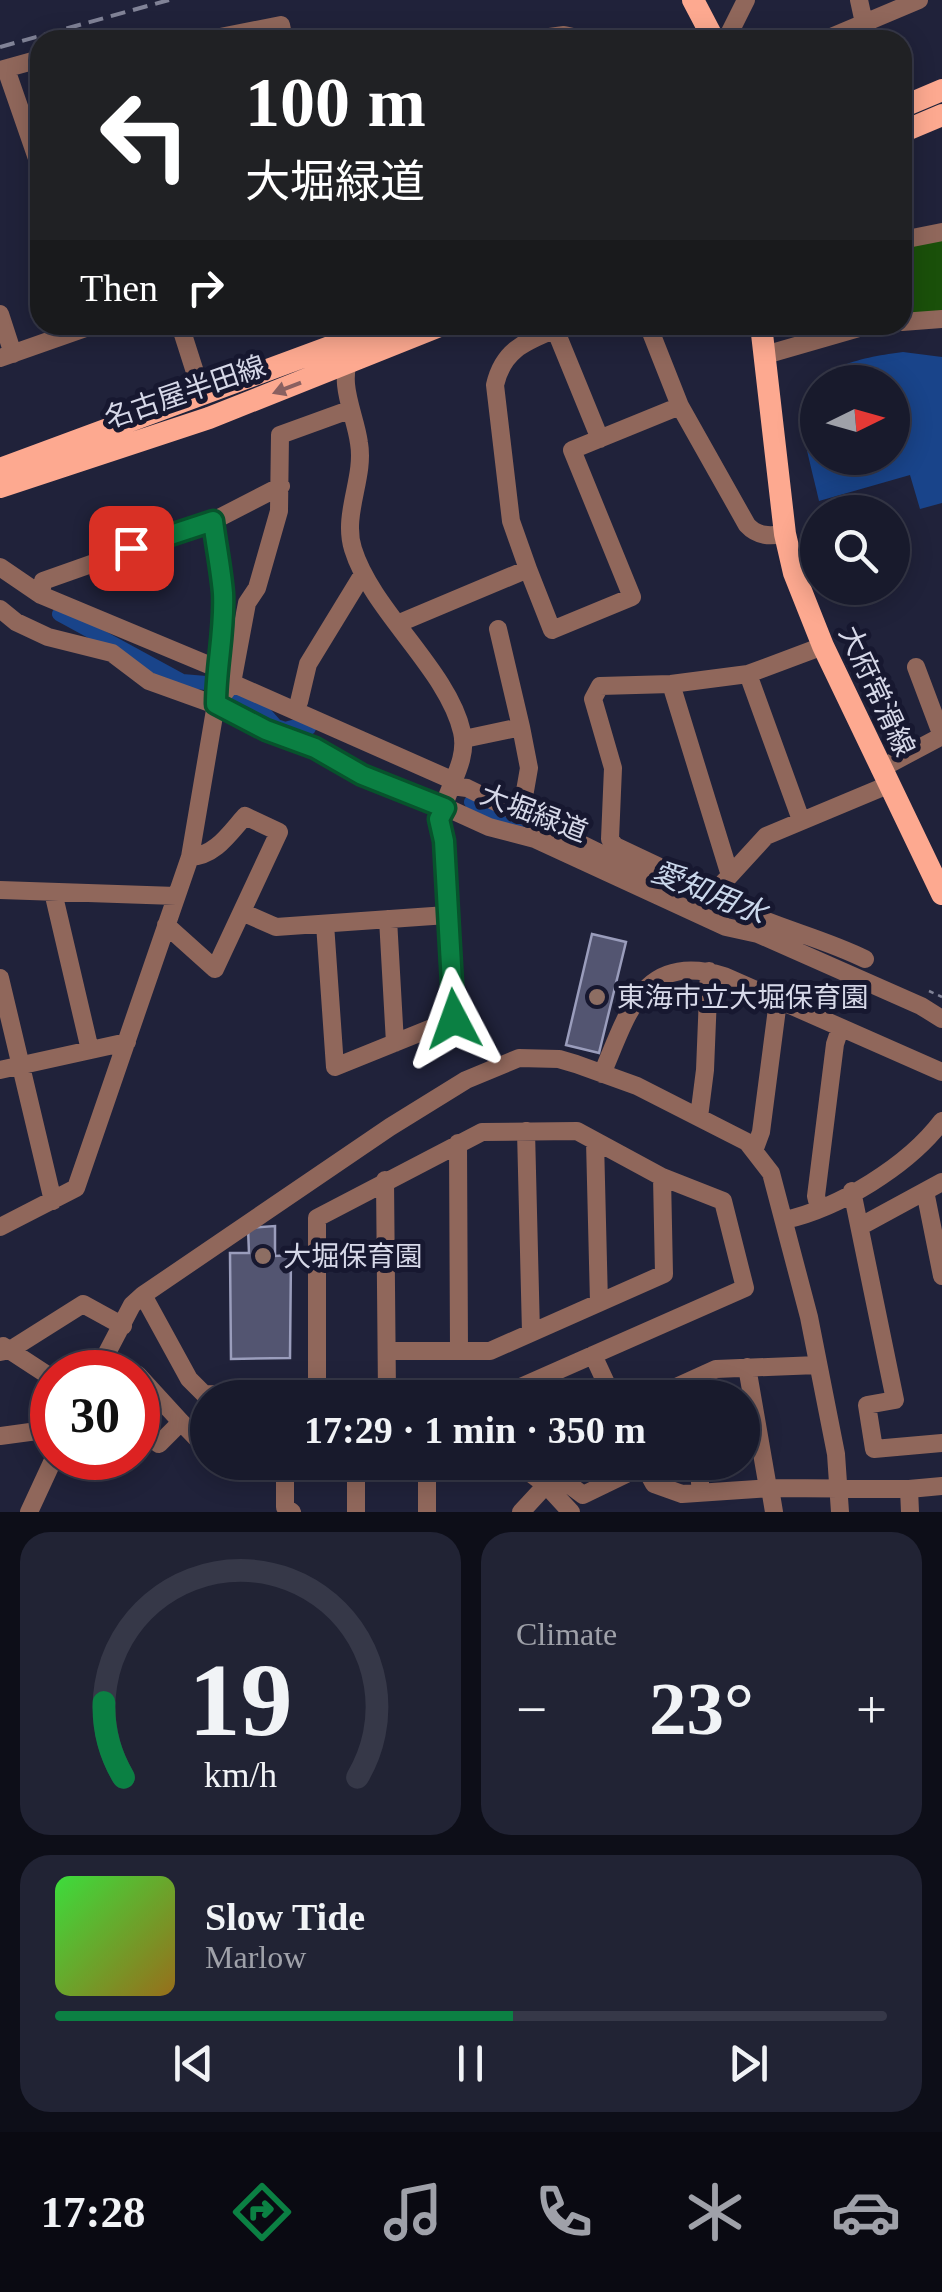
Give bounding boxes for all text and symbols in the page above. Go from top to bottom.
text: 100 m [245,64,426,141]
icon: left [80,70,210,200]
text: 大堀緑道 [245,157,425,207]
icon: right [178,260,233,315]
text: Then [80,267,158,309]
street label: 名古屋半田線 [101,350,269,434]
north arrow [800,365,910,475]
map controls [800,365,910,605]
one-way arrow [272,381,302,396]
button: search [800,495,910,605]
pin [89,506,174,591]
icon: arrive [104,521,159,576]
street label: 大府常滑線 [833,621,921,761]
street label: 大堀緑道 [476,778,592,848]
water label: 愛知用水 [647,854,774,931]
position arrow [402,967,506,1071]
place label: 東海市立大堀保育園 [617,982,869,1013]
marker: 東海市立大堀保育園 [586,986,608,1008]
place label: 大堀保育園 [283,1241,423,1272]
marker: 大堀保育園 [252,1245,274,1267]
speed limit sign: 30 [30,1350,160,1480]
text: 17:29 · 1 min · 350 m [304,1409,646,1451]
text: Climate [516,1616,617,1652]
text: 19 [189,1642,293,1757]
text: 23° [649,1667,754,1750]
text: − [516,1679,547,1740]
text: + [856,1679,887,1740]
text: km/h [204,1755,277,1795]
text: Slow Tide [205,1896,365,1938]
text: Marlow [205,1939,306,1975]
icon: previous [166,2036,221,2091]
icon: pause [443,2036,498,2091]
icon: next [721,2036,776,2091]
icon: directions [227,2177,297,2247]
icon: music [378,2177,448,2247]
icon: phone [529,2177,599,2247]
icon: climate [680,2177,750,2247]
icon: car [831,2177,901,2247]
text: 17:28 [41,2187,146,2237]

